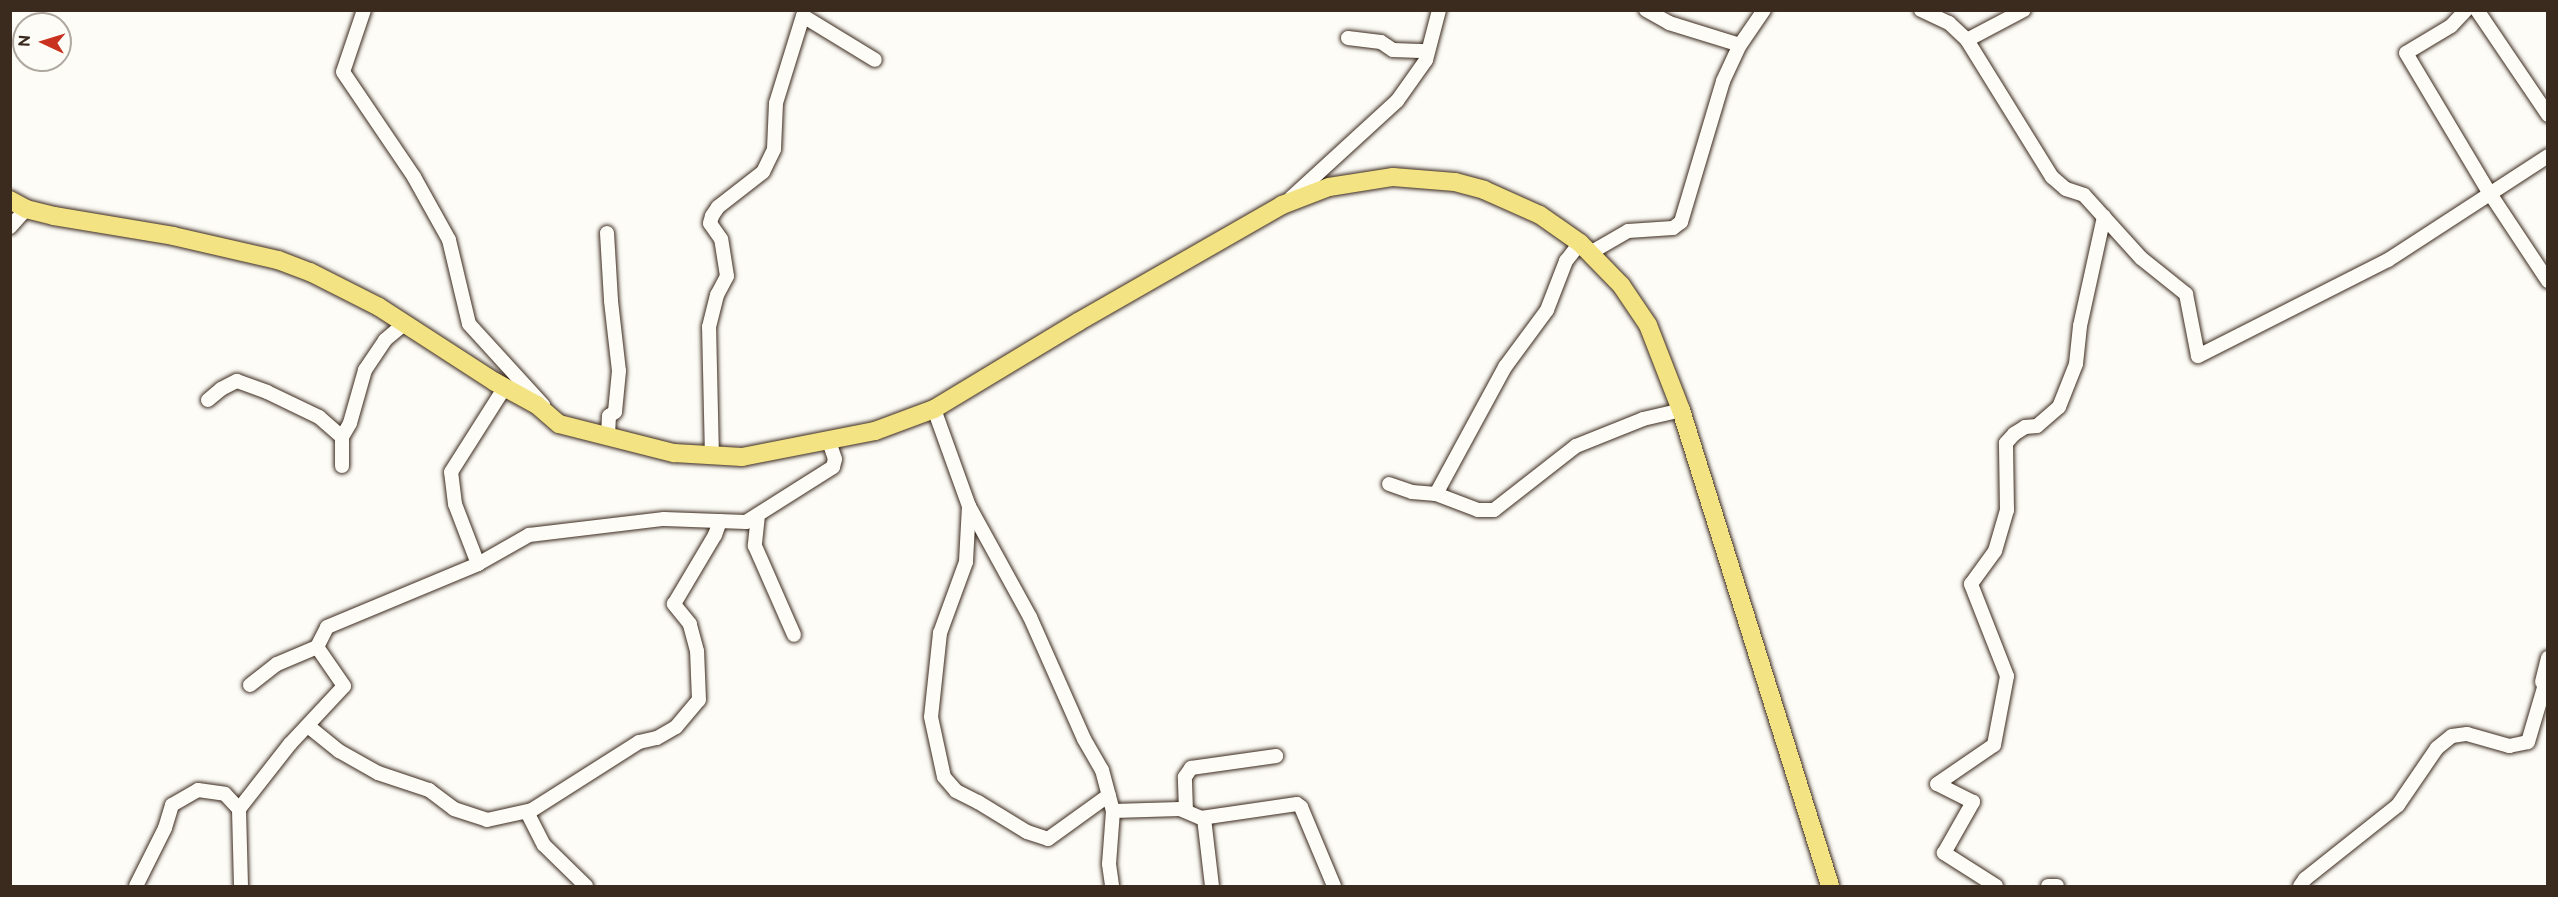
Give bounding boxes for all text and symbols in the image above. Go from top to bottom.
north arrow [12,12,72,72]
text: N [16,34,35,48]

